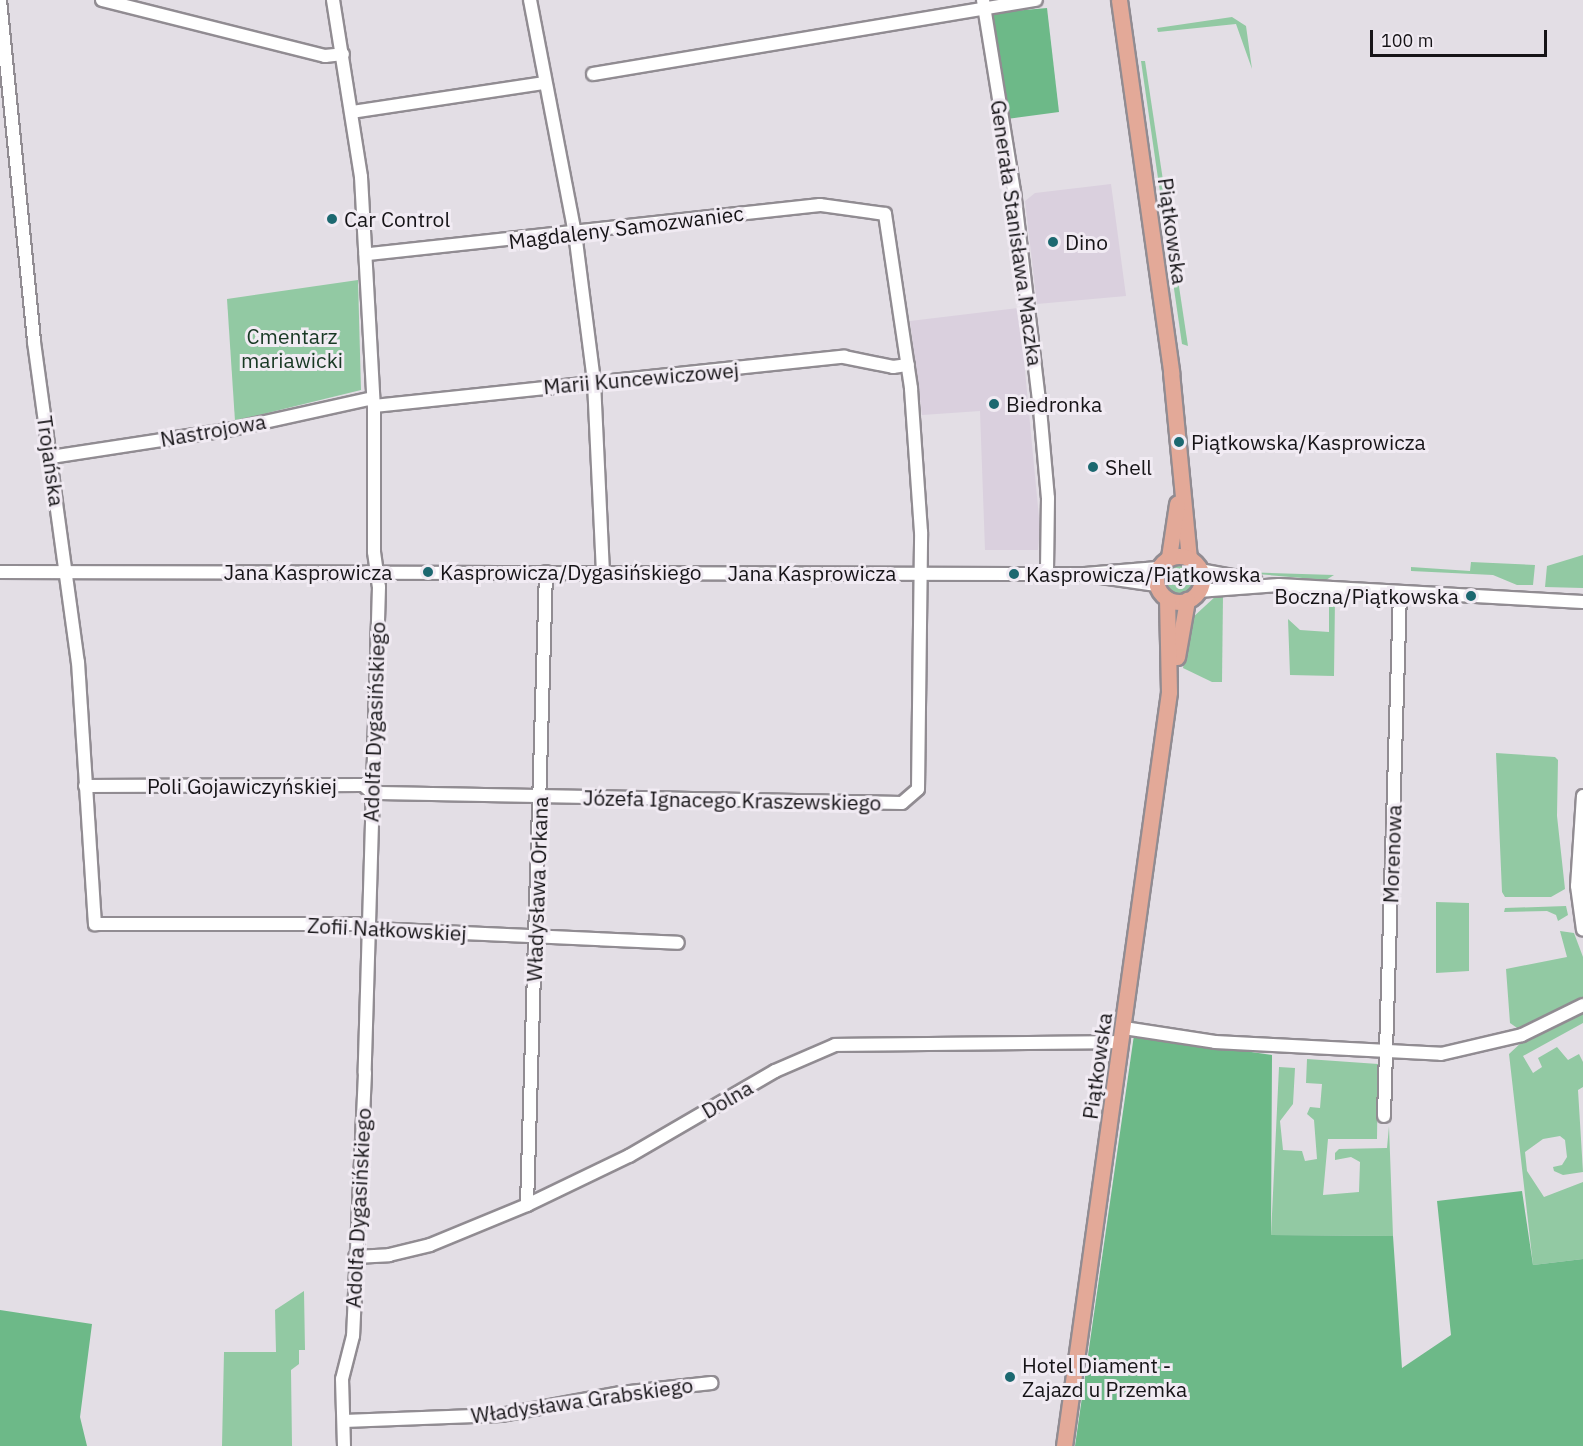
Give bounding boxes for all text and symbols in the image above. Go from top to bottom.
scale bar [1373,18,1550,56]
text: 100 m [1381,29,1433,52]
street label: Generała Stanisława Maczka [986,98,1048,368]
street label: Piątkowska [1153,176,1193,286]
street label: Magdaleny Samozwaniec [507,200,745,254]
place label: Car Control [344,206,450,232]
marker: Car Control [325,212,339,226]
place label: Dino [1065,229,1108,255]
marker: Dino [1046,235,1060,249]
park label: Cmentarz mariawicki [241,323,343,373]
street label: Marii Kuncewiczowej [542,357,740,399]
place label: Biedronka [1006,391,1102,417]
marker: Biedronka [987,397,1001,411]
street label: Nastrojowa [158,408,268,452]
street label: Trojańska [32,414,70,508]
place label: Piątkowska/Kasprowicza [1191,429,1426,455]
marker: Piątkowska/Kasprowicza [1172,435,1186,449]
place label: Shell [1105,454,1152,480]
marker: Shell [1086,460,1100,474]
street label: Jana Kasprowicza [224,559,392,585]
place label: Kasprowicza/Dygasińskiego [440,559,702,585]
street label: Jana Kasprowicza [728,560,896,586]
place label: Kasprowicza/Piątkowska [1026,561,1261,587]
marker: Kasprowicza/Dygasińskiego [421,565,435,579]
marker: Kasprowicza/Piątkowska [1007,567,1021,581]
place label: Boczna/Piątkowska [1274,583,1459,609]
marker: Boczna/Piątkowska [1464,589,1478,603]
street label: Adolfa Dygasińskiego [358,621,390,823]
street label: Poli Gojawiczyńskiej [147,773,337,799]
street label: Józefa Ignacego Kraszewskiego [583,785,881,815]
street label: Władysława Orkana [521,796,553,982]
street label: Morenowa [1378,804,1406,904]
street label: Zofii Nałkowskiej [307,912,467,946]
street label: Piątkowska [1077,1011,1117,1121]
street label: Dolna [697,1074,757,1124]
street label: Adolfa Dygasińskiego [340,1107,376,1309]
place label: Hotel Diament - Zajazd u Przemka [1022,1352,1187,1402]
marker: Hotel Diament - Zajazd u Przemka [1003,1370,1017,1384]
street label: Władysława Grabskiego [469,1372,695,1428]

